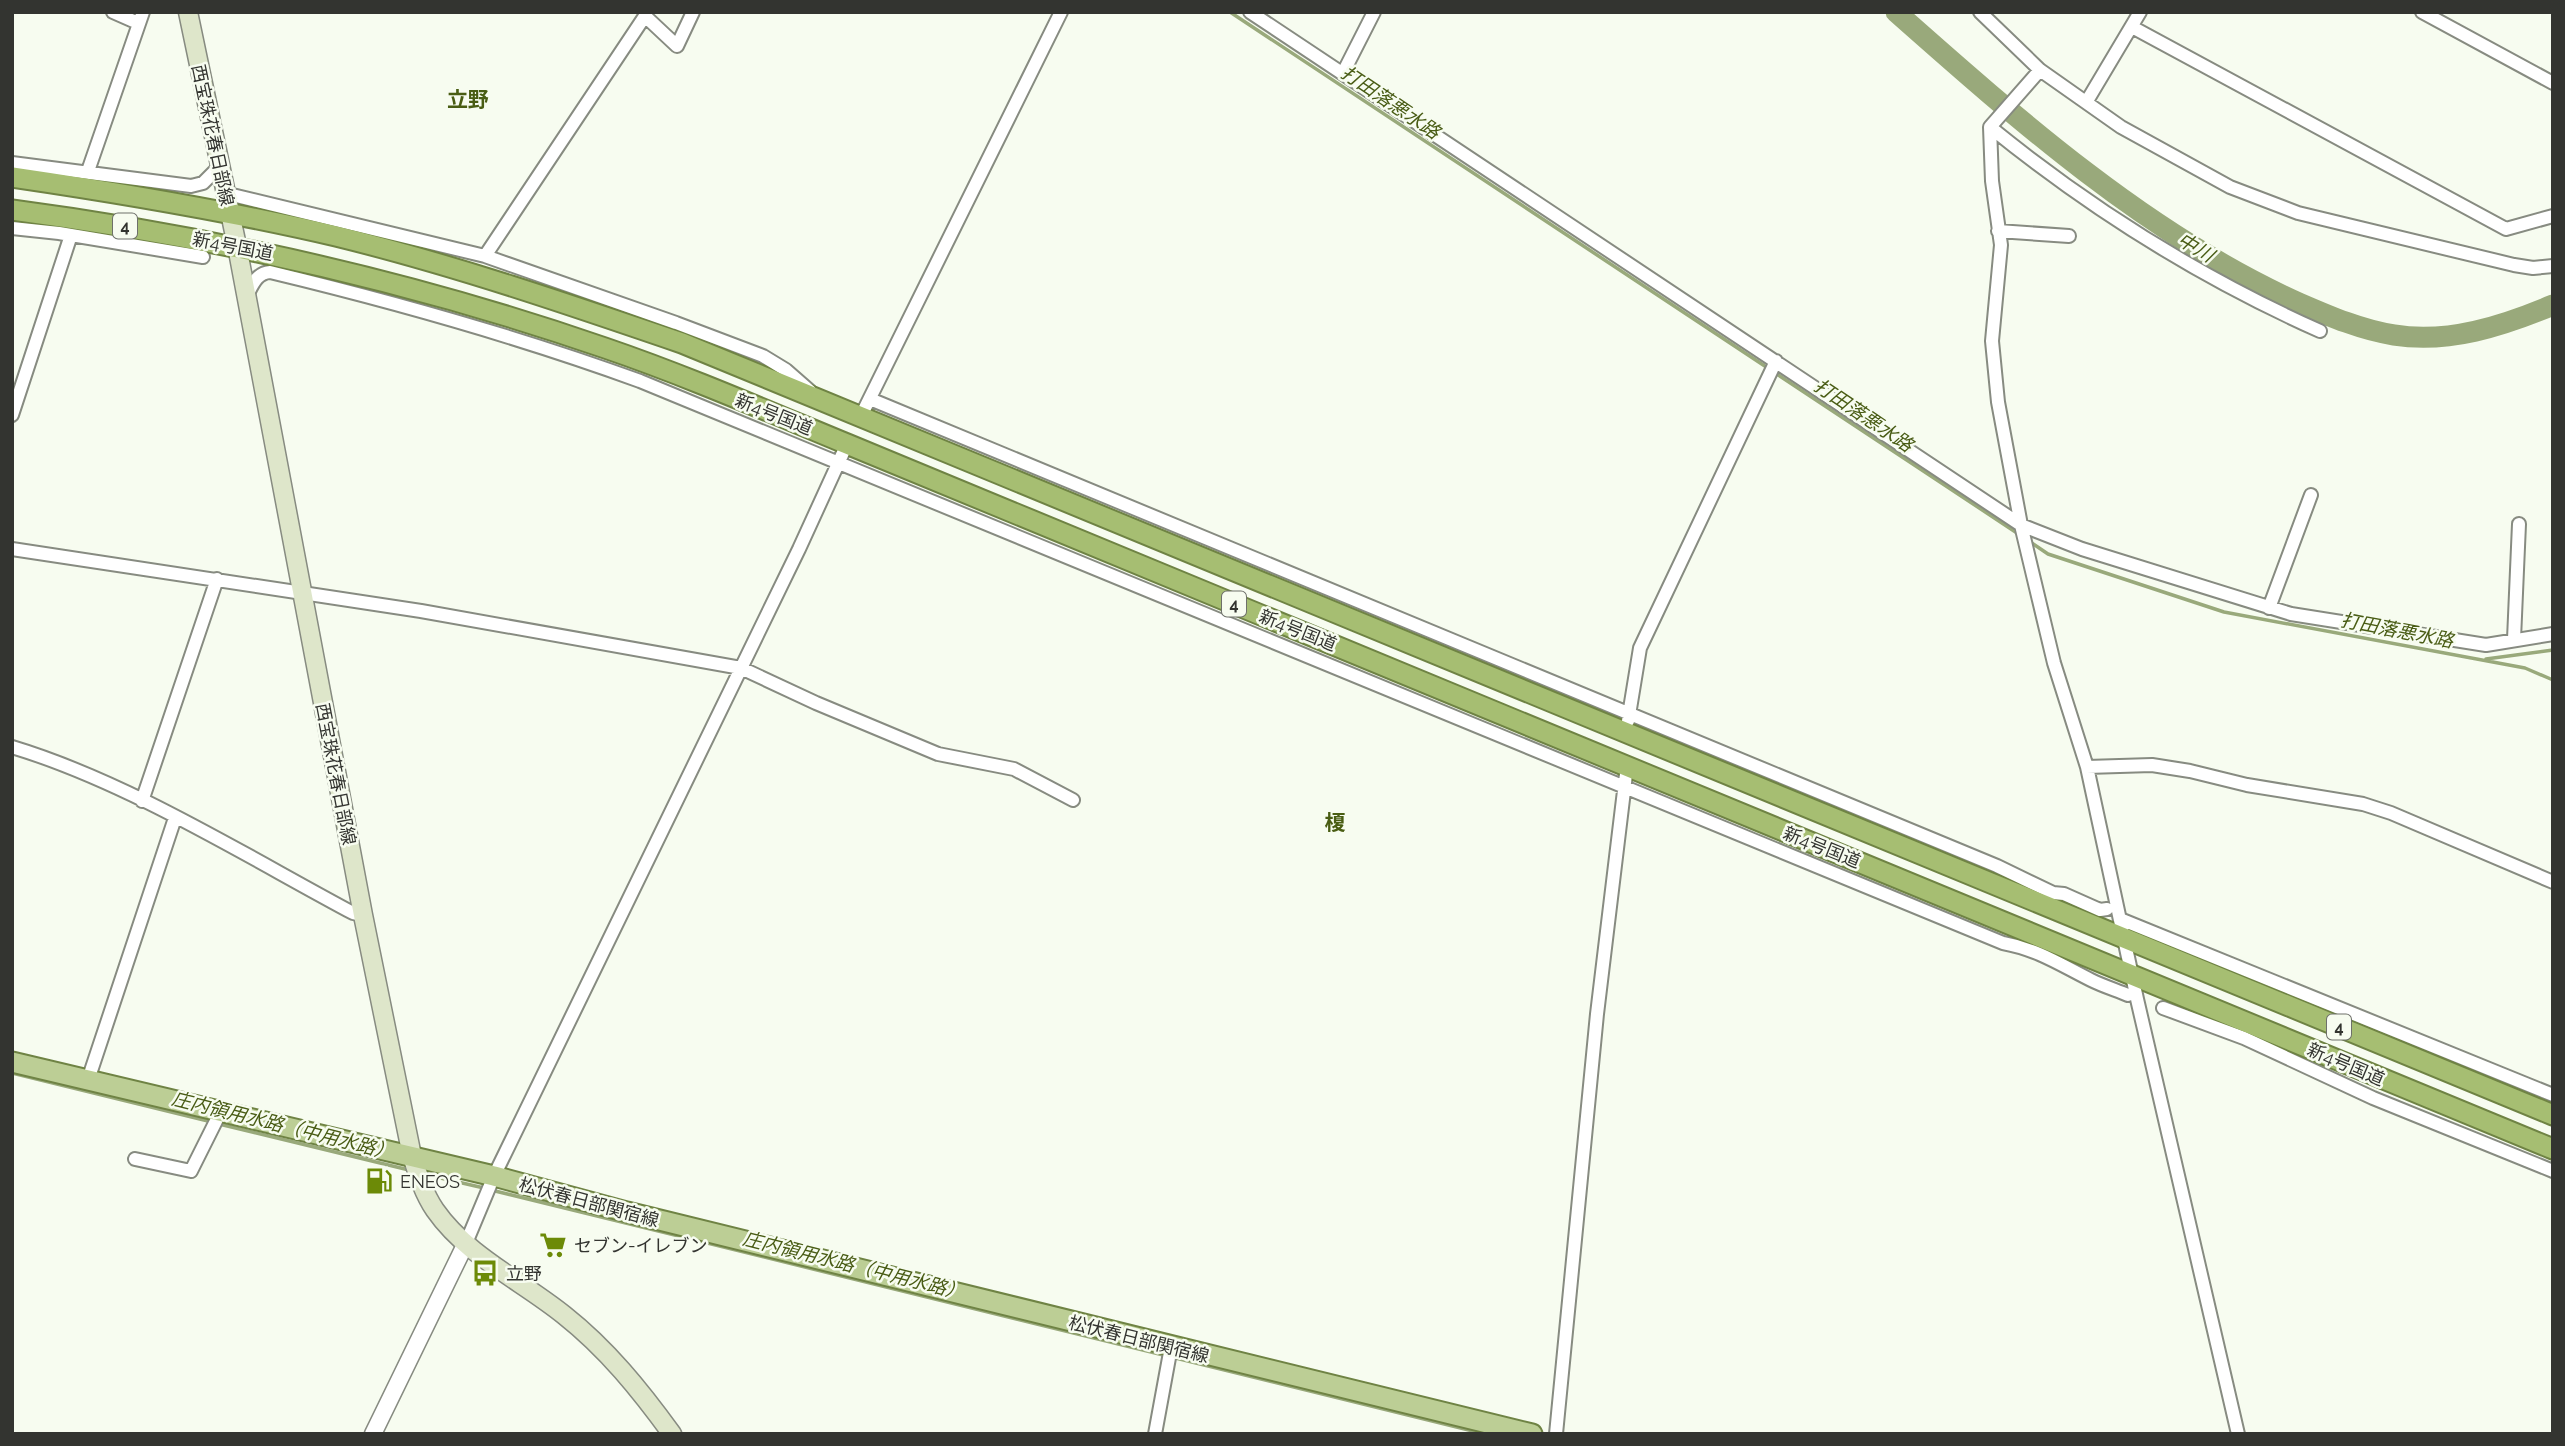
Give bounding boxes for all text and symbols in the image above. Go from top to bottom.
water label: 打田落悪水路 [1338,61,1446,144]
street label: 西宝珠花春日部線 [188,62,238,208]
district label: 立野 [447,87,489,112]
road number: 4 [113,214,137,238]
street label: 新4号国道 [191,228,275,264]
water label: 中川 [2174,228,2220,267]
water label: 打田落悪水路 [1811,374,1919,457]
street label: 新4号国道 [732,389,816,439]
road number: 4 [1222,592,1246,617]
street label: 新4号国道 [1256,605,1340,655]
water label: 打田落悪水路 [2339,608,2457,652]
street label: 西宝珠花春日部線 [312,701,360,847]
district label: 榎 [1325,810,1346,835]
street label: 新4号国道 [1780,822,1864,872]
road number: 4 [2327,1015,2351,1040]
street label: 新4号国道 [2304,1038,2388,1090]
water label: 庄内領用水路（中用水路） [170,1087,396,1163]
fuel station icon: ENEOS [364,1166,394,1196]
place label: ENEOS [400,1171,460,1192]
street label: 松伏春日部関宿線 [517,1173,661,1231]
water label: 庄内領用水路（中用水路） [741,1227,967,1303]
supermarket icon: セブン-イレブン [538,1230,568,1260]
place label: セブン-イレブン [574,1235,708,1256]
bus stop icon: 立野 [470,1258,500,1288]
place label: 立野 [506,1263,542,1284]
street label: 松伏春日部関宿線 [1067,1311,1211,1367]

